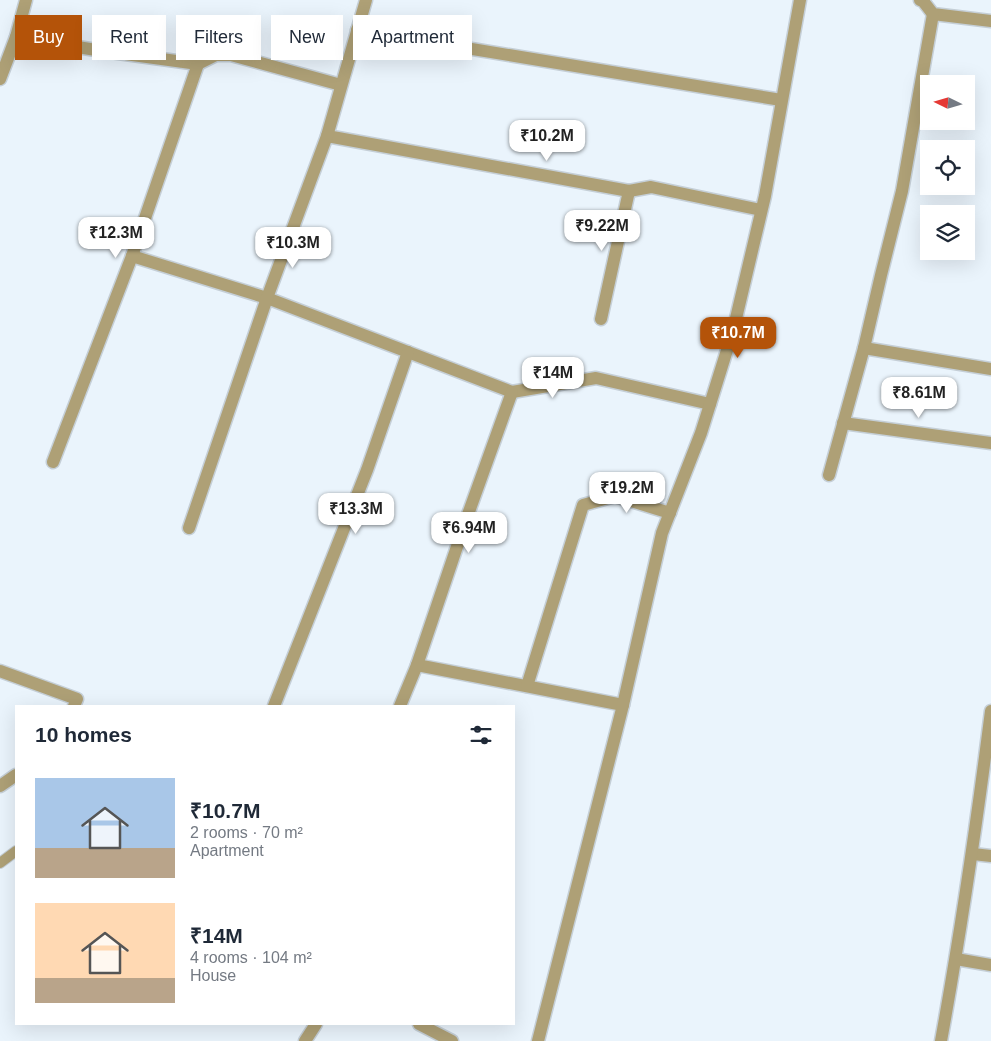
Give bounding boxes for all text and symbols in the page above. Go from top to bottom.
chip: Buy [15,15,82,60]
chip: Rent [92,15,166,60]
chip: Filters [176,15,261,60]
chip: New [271,15,343,60]
chip: Apartment [353,15,472,60]
north arrow [920,75,975,130]
map controls [920,75,975,260]
pin: ₹10.2M [506,120,588,162]
text: ₹10.2M [520,127,574,144]
button: locate [920,140,975,195]
button: layers [920,205,975,260]
pin: ₹9.22M [561,210,643,252]
pin: ₹12.3M [75,216,157,259]
text: ₹9.22M [575,217,629,234]
text: ₹12.3M [89,224,143,241]
pin: ₹10.3M [252,226,334,269]
text: ₹10.3M [266,234,320,251]
pin: ₹10.7M [697,316,779,359]
text: ₹10.7M [711,324,765,341]
pin: ₹14M [523,356,583,399]
text: ₹14M [533,364,573,381]
pin: ₹8.61M [878,376,960,419]
text: ₹8.61M [892,384,946,401]
pin: ₹19.2M [586,472,668,514]
text: ₹19.2M [600,479,654,496]
pin: ₹13.3M [315,492,397,535]
text: ₹13.3M [329,500,383,517]
pin: ₹6.94M [428,512,510,554]
text: ₹6.94M [442,519,496,536]
icon: filters [467,721,495,749]
text: 10 homes [35,723,132,746]
icon: home [75,798,135,858]
text: ₹10.7M [190,799,260,822]
text: 2 rooms · 70 m² [190,824,303,841]
text: Apartment [190,842,264,859]
icon: home [75,923,135,983]
text: ₹14M [190,924,243,947]
text: 4 rooms · 104 m² [190,949,312,966]
text: House [190,967,236,984]

